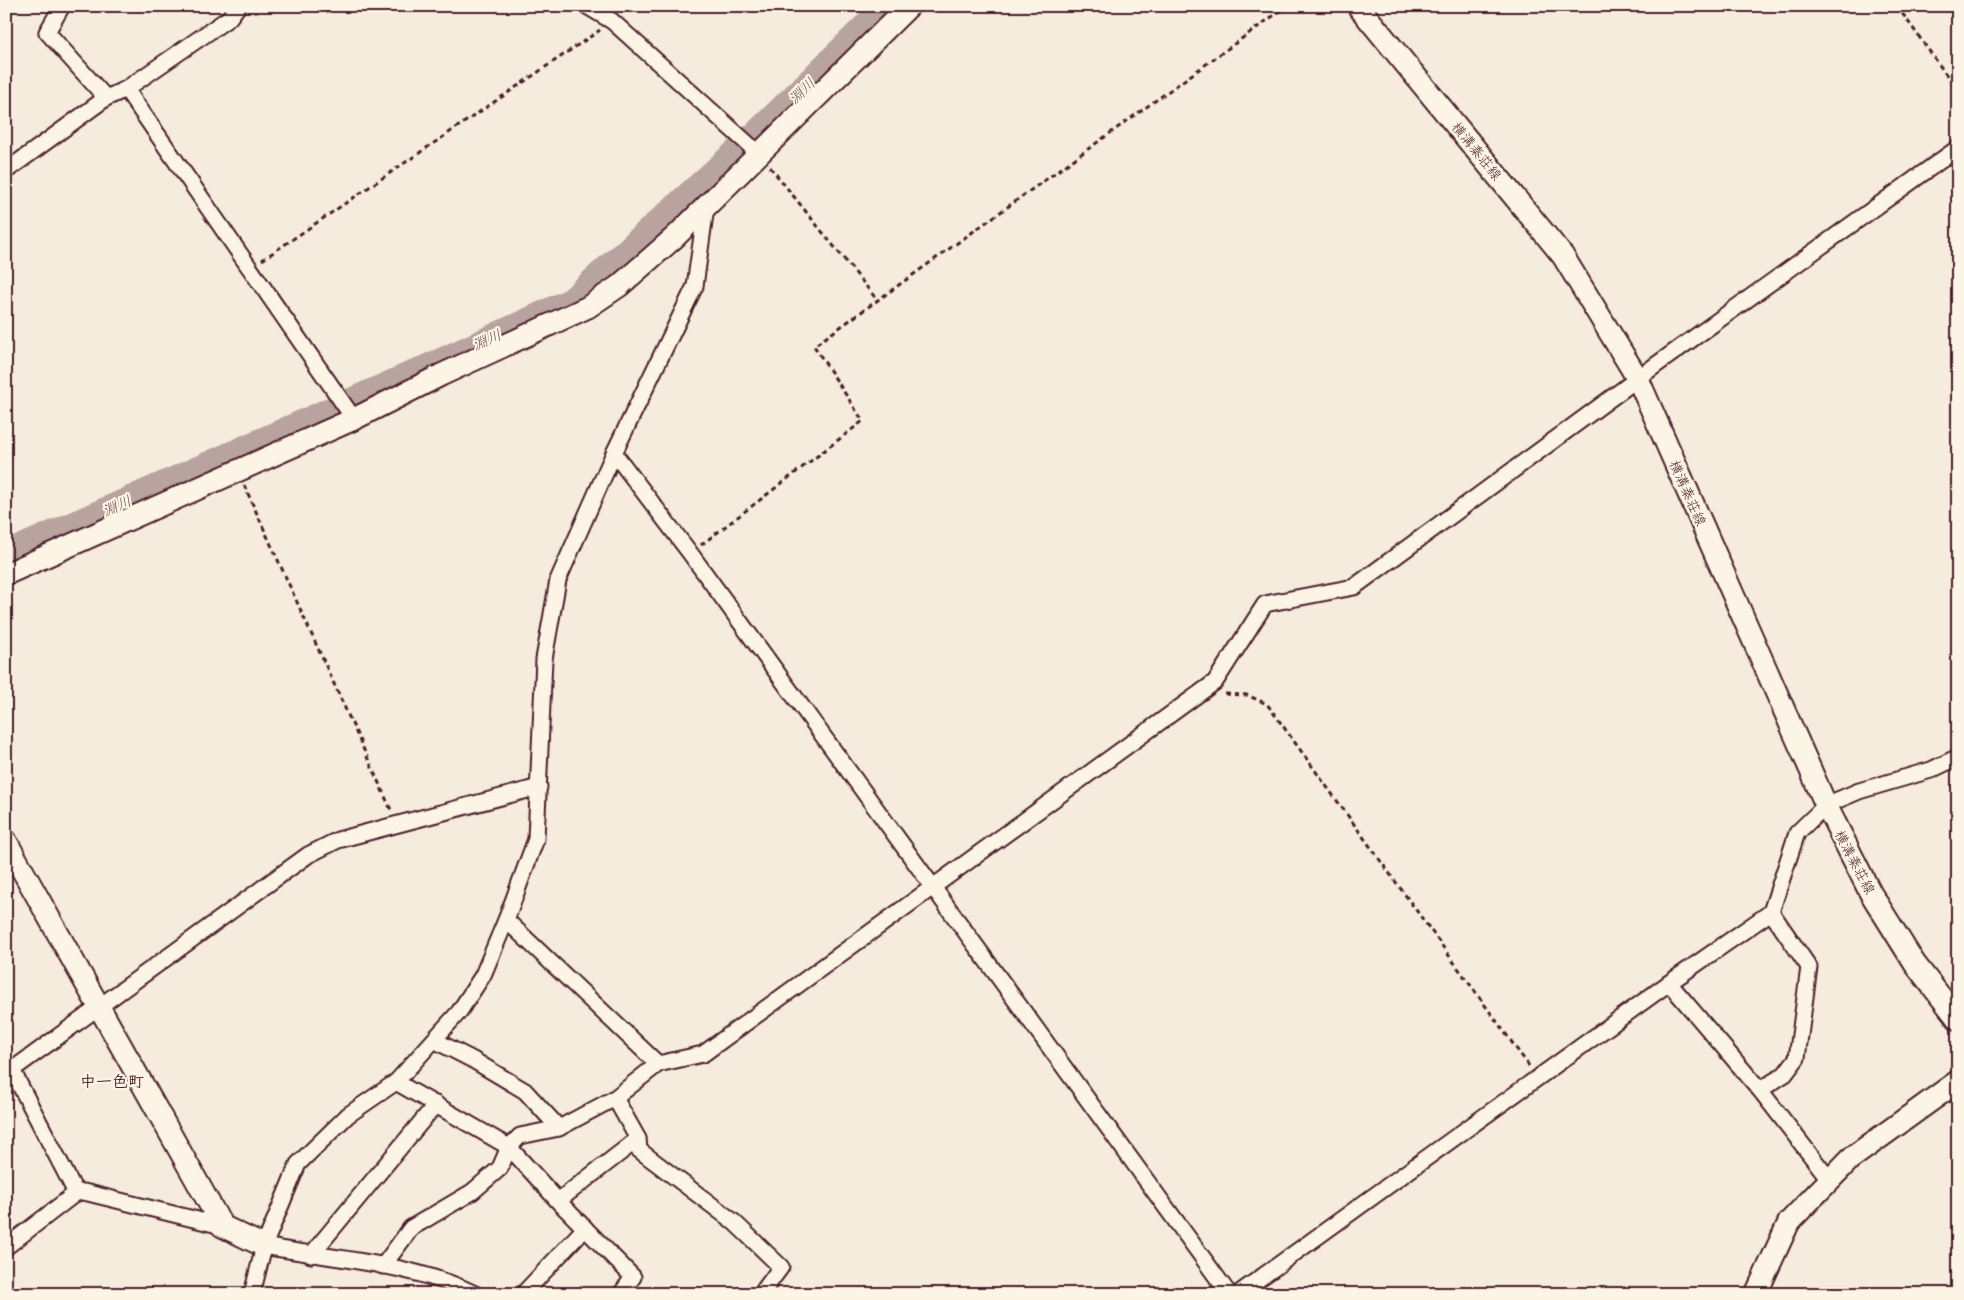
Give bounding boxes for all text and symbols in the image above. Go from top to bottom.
water label: 淵川 [784,73,819,108]
street label: 横溝秦荘線 [1448,118,1506,184]
water label: 淵川 [469,325,504,354]
street label: 横溝秦荘線 [1666,457,1710,529]
water label: 淵川 [99,491,134,520]
street label: 横溝秦荘線 [1831,827,1879,897]
district label: 中一色町 [80,1071,144,1091]

